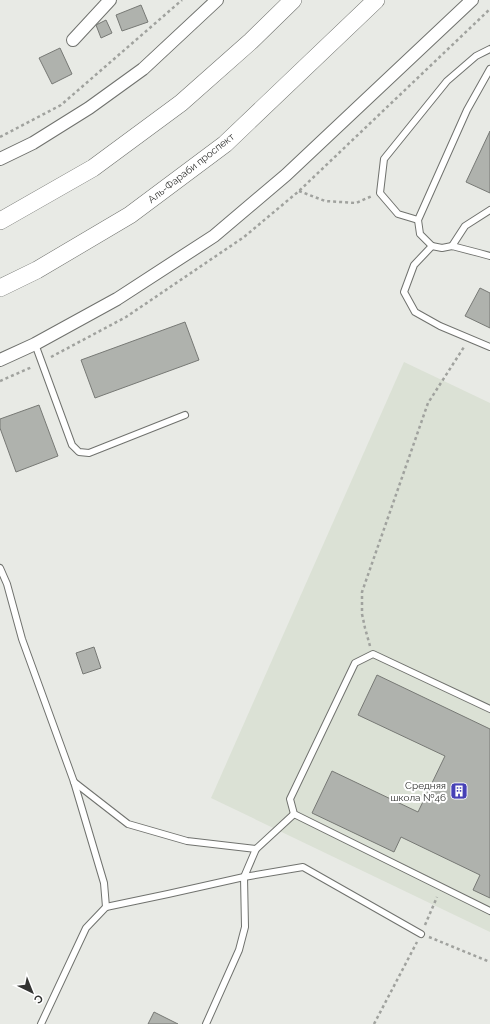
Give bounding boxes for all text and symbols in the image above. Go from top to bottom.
street label: Аль-Фараби проспект [146,131,236,205]
place label: Средняя школа №46 [391,780,446,803]
building icon: Средняя школа №46 [449,781,469,801]
north arrow [12,972,52,1012]
text: С [31,992,46,1007]

